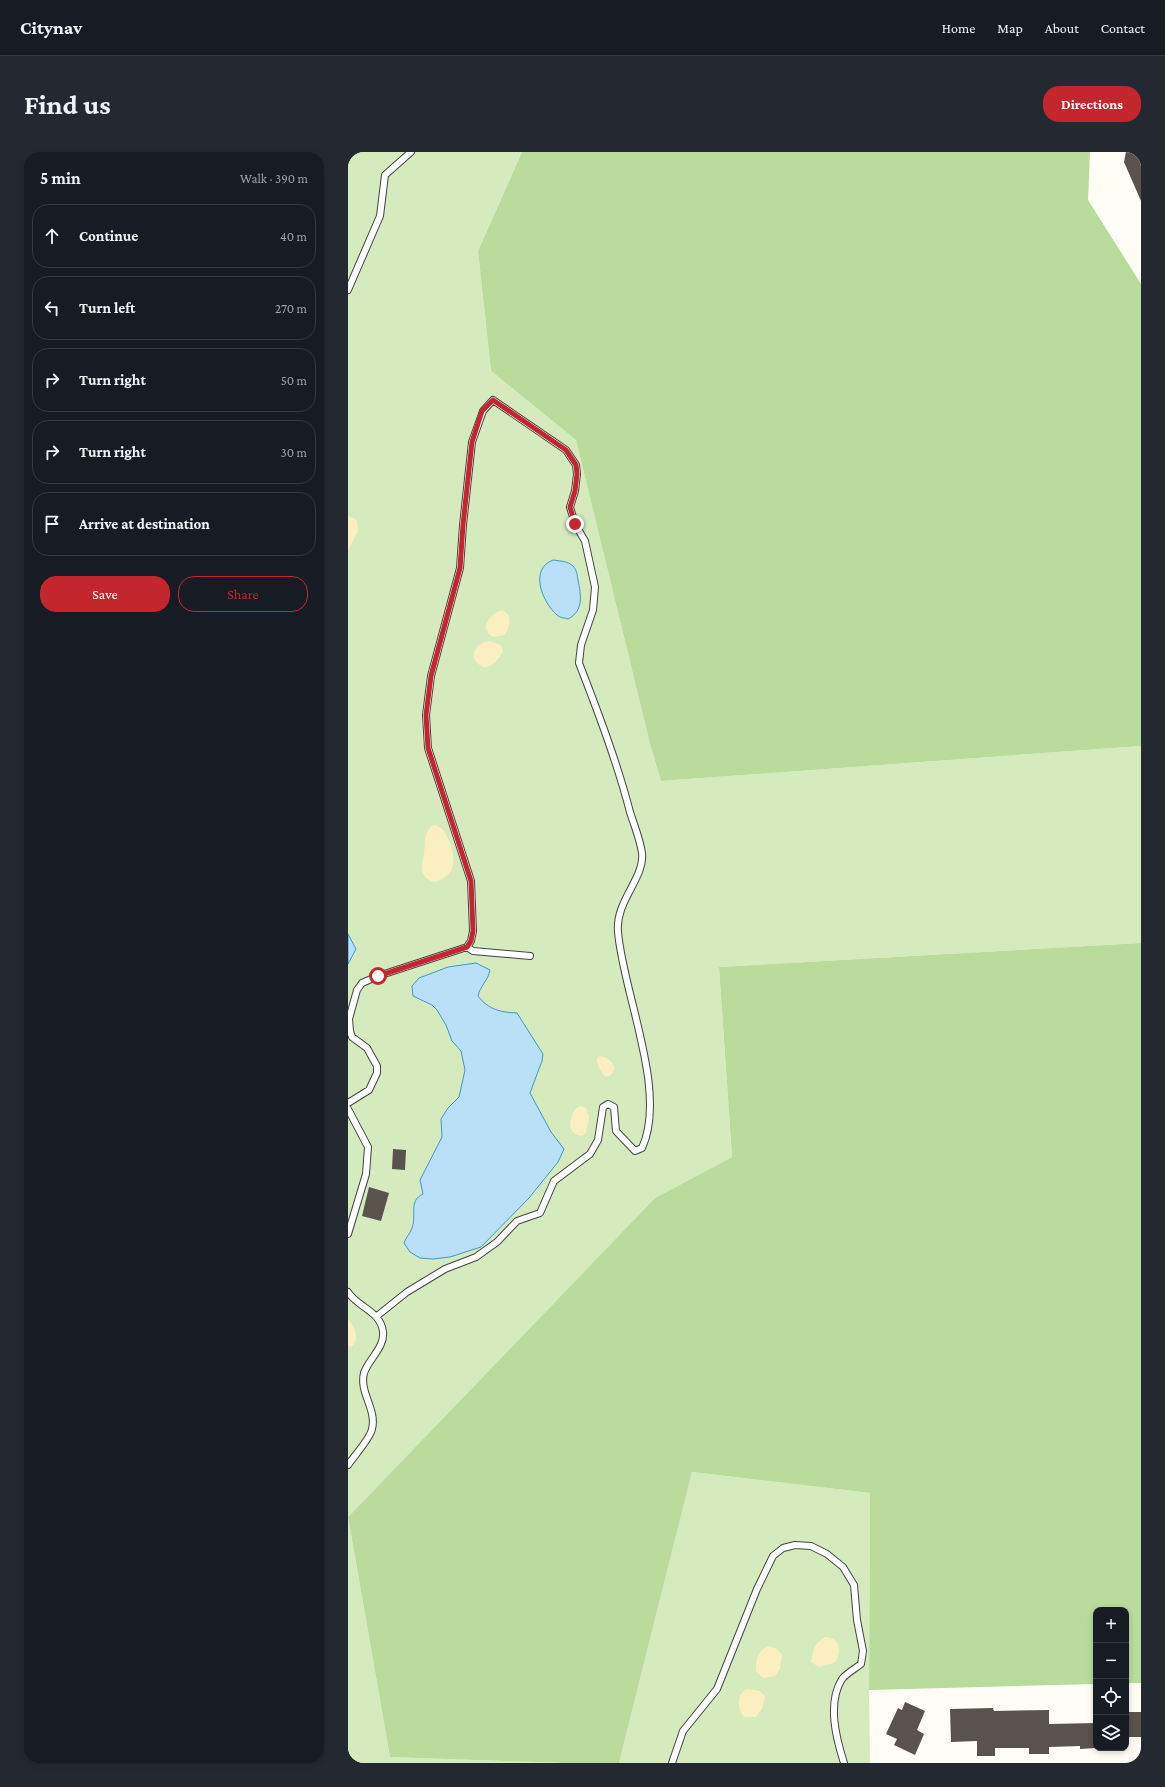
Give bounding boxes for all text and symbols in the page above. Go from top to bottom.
text: Citynav [20,17,82,38]
text: Home [942,20,975,36]
text: Map [997,20,1023,36]
text: About [1045,20,1079,36]
text: Contact [1101,20,1145,36]
button: Directions [1043,86,1141,122]
text: Find us [24,89,111,120]
text: 5 min [40,169,81,188]
text: Walk · 390 m [240,171,308,186]
icon: ahead [41,225,63,247]
text: Continue [79,228,138,244]
text: 40 m [280,229,307,244]
icon: left [41,297,63,319]
text: Turn left [79,300,135,316]
text: 270 m [275,301,307,316]
icon: right [41,369,63,391]
text: Turn right [79,372,146,388]
text: 50 m [281,373,307,388]
icon: right [41,441,63,463]
text: Turn right [79,444,146,460]
text: 30 m [281,445,307,460]
icon: arrive [41,513,63,535]
route end [566,515,584,533]
text: Arrive at destination [79,516,210,532]
button: Save [40,576,170,612]
button: Share [178,576,308,612]
route start [369,967,387,985]
map controls [1093,1607,1129,1751]
button: + [1093,1607,1129,1643]
button: − [1093,1643,1129,1679]
button: locate [1093,1679,1129,1715]
button: layers [1093,1715,1129,1751]

